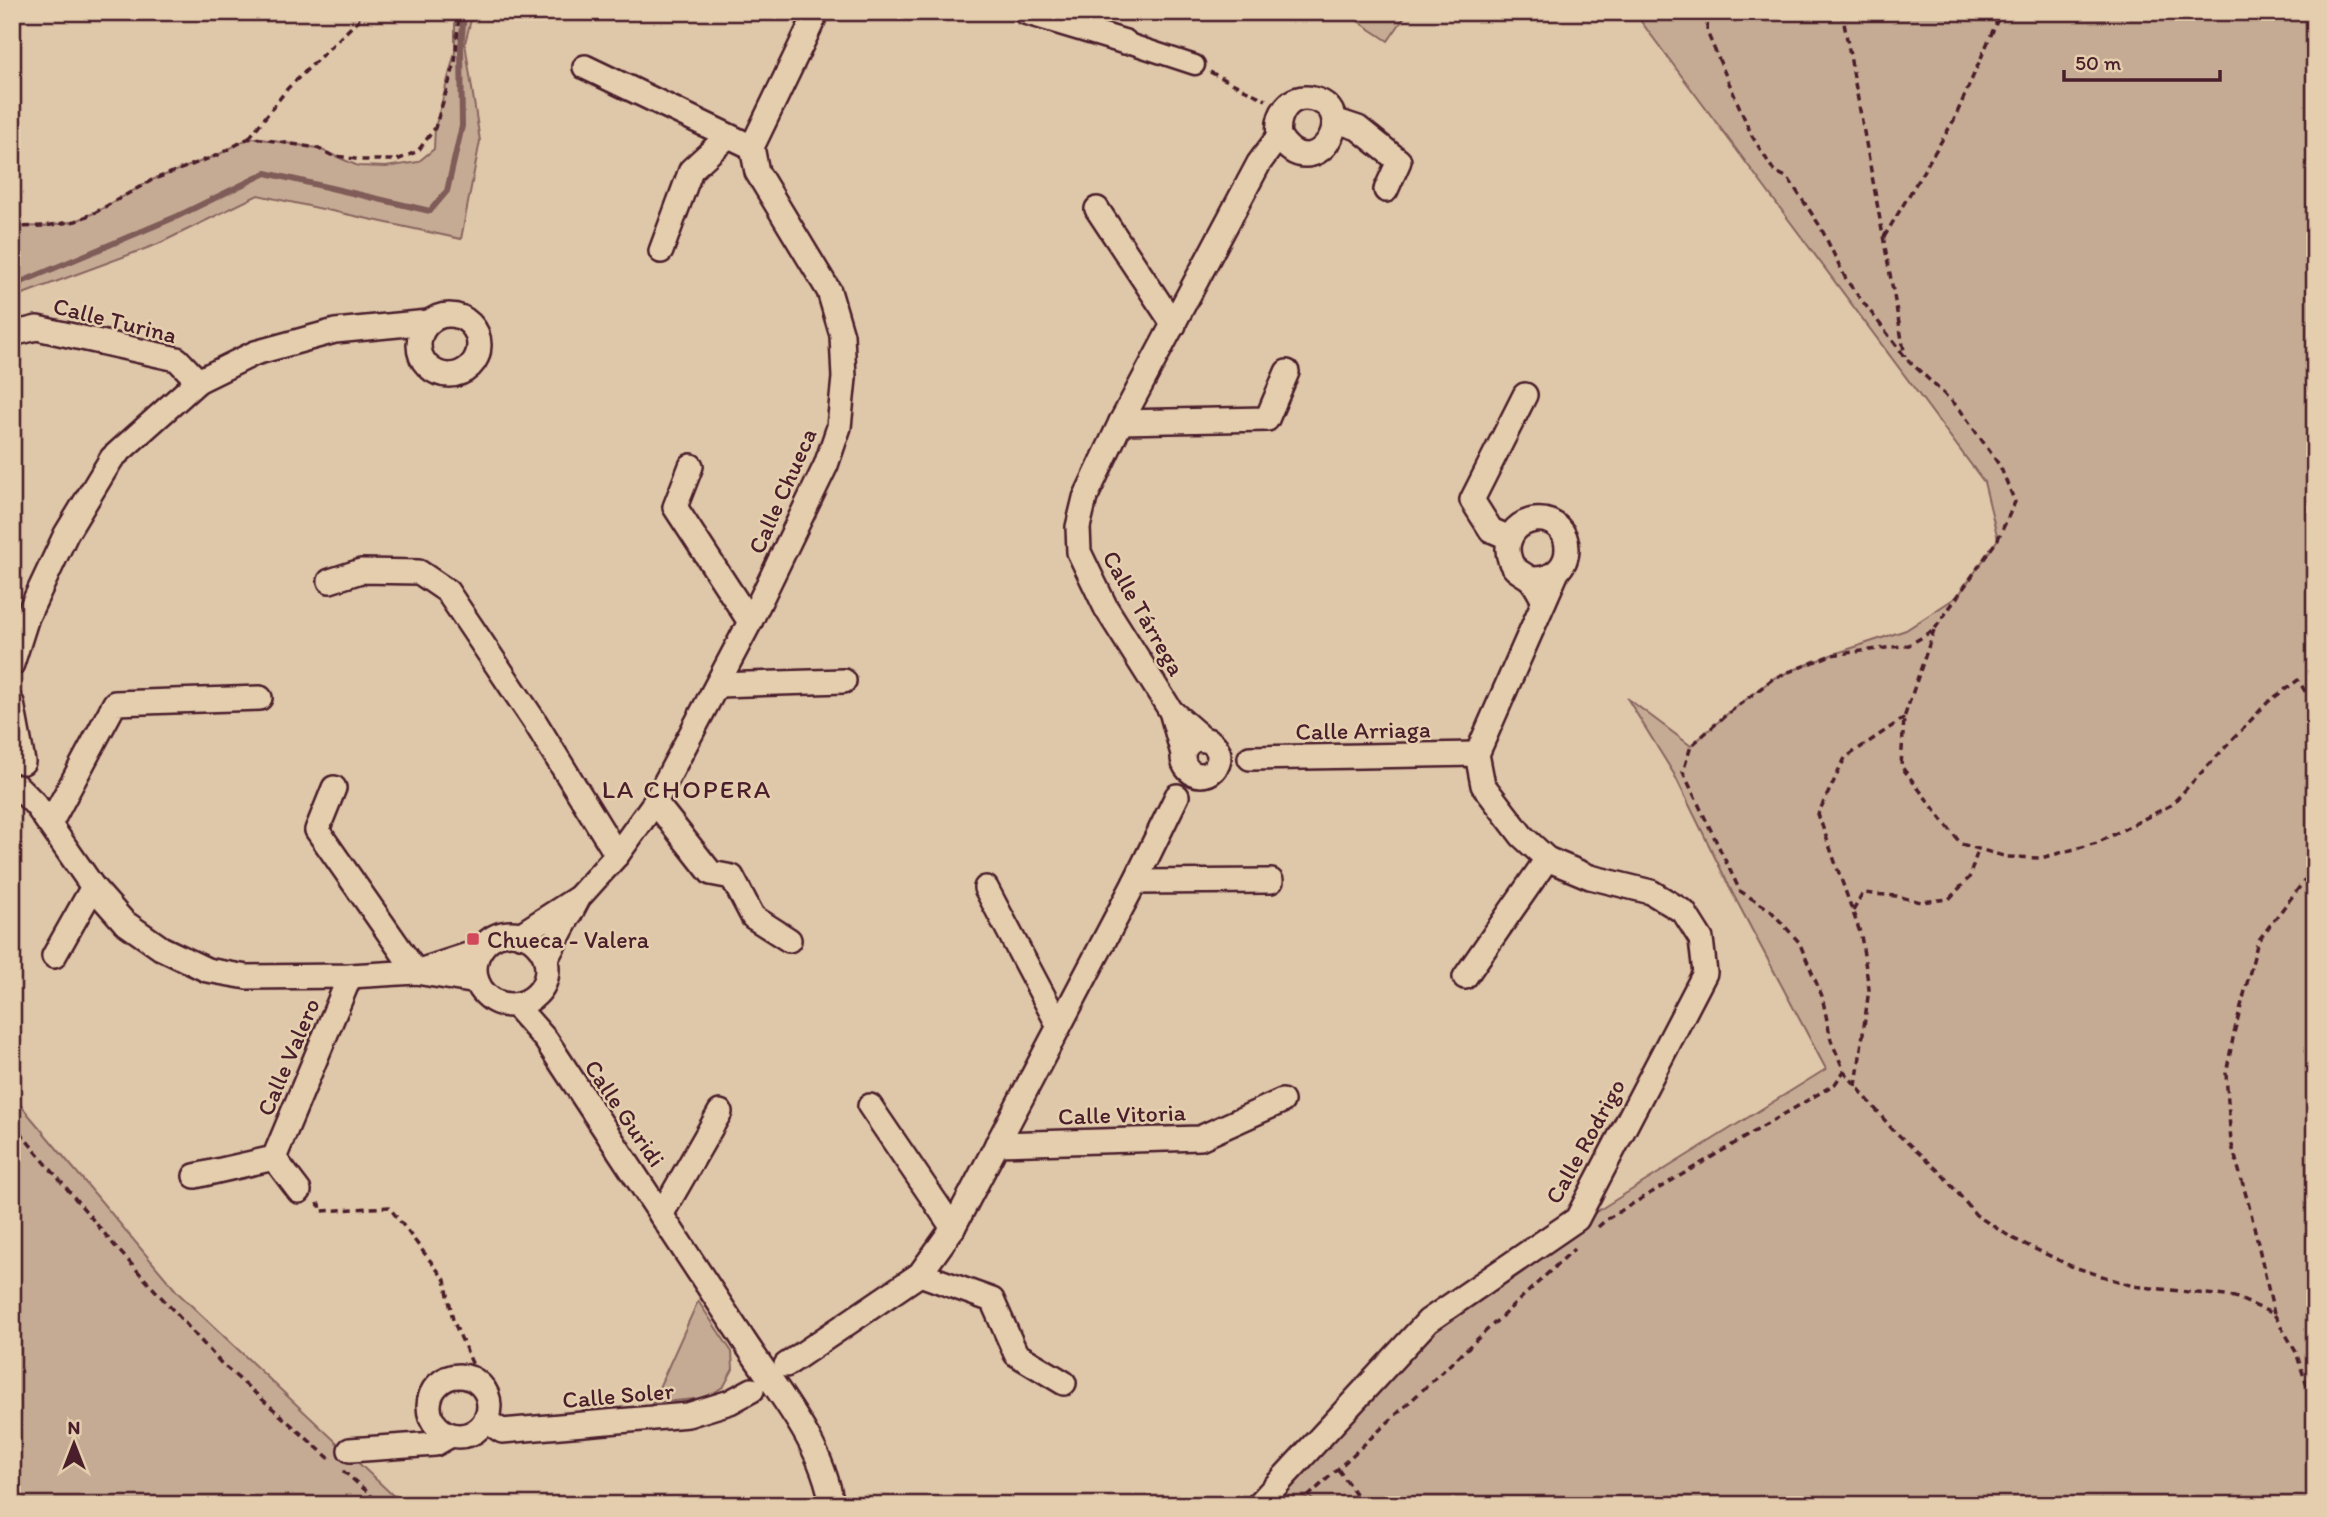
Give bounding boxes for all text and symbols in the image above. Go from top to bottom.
scale bar [2064,38,2220,82]
text: 50 m [2075,50,2122,75]
street label: Calle Turina [50,291,180,349]
street label: Calle Chueca [741,424,823,558]
street label: Calle Tárrega [1097,545,1192,681]
street label: Calle Arriaga [1295,714,1431,746]
district label: LA CHOPERA [602,773,772,805]
place label: Chueca - Valera [487,925,650,954]
marker: Chueca - Valera [465,931,481,947]
street label: Calle Valero [250,994,326,1120]
street label: Calle Guridi [579,1054,671,1172]
street label: Calle Rodrigo [1539,1073,1631,1209]
street label: Calle Vitoria [1058,1097,1187,1131]
street label: Calle Soler [561,1376,675,1414]
north arrow [38,1408,108,1478]
text: N [68,1416,80,1439]

